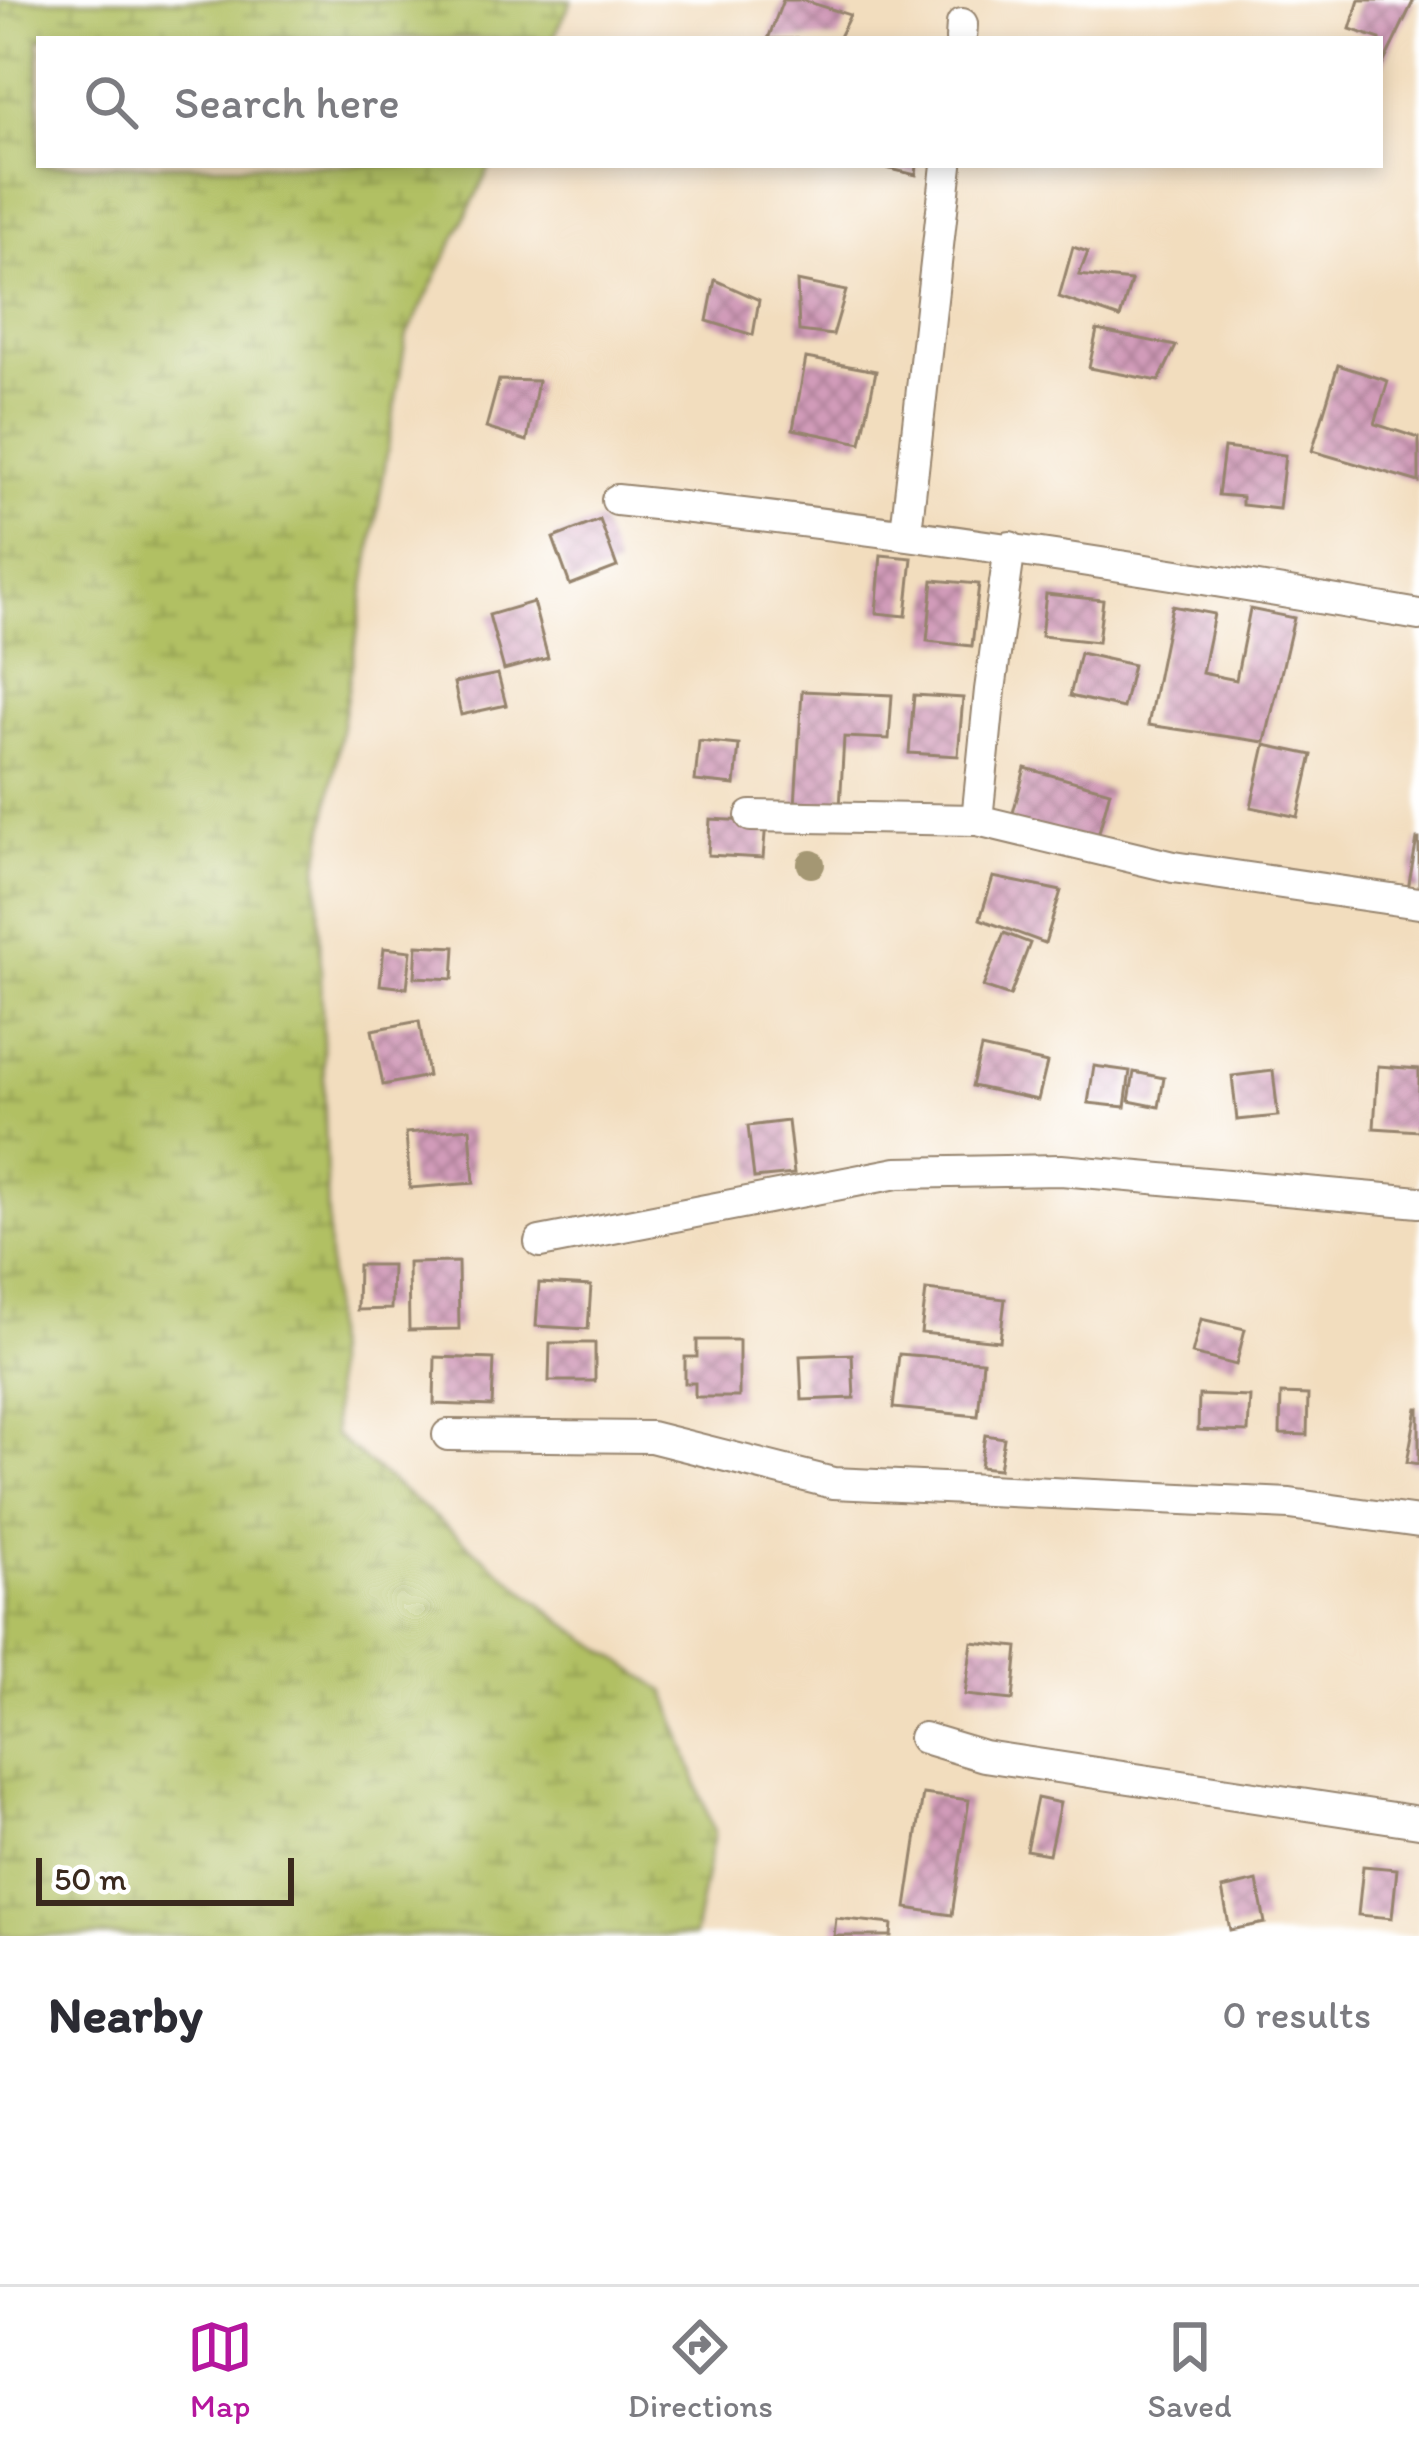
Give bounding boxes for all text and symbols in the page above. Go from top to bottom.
search box [36,36,1383,168]
icon: search [78,69,144,135]
text: Search here [174,75,400,129]
scale bar [36,1852,294,1905]
text: 50 m [54,1859,127,1898]
text: Nearby [48,1984,203,2045]
text: 0 results [1222,1991,1371,2038]
tab: Map [187,2314,253,2425]
tab: Directions [628,2314,773,2425]
tab: Saved [1148,2314,1232,2425]

